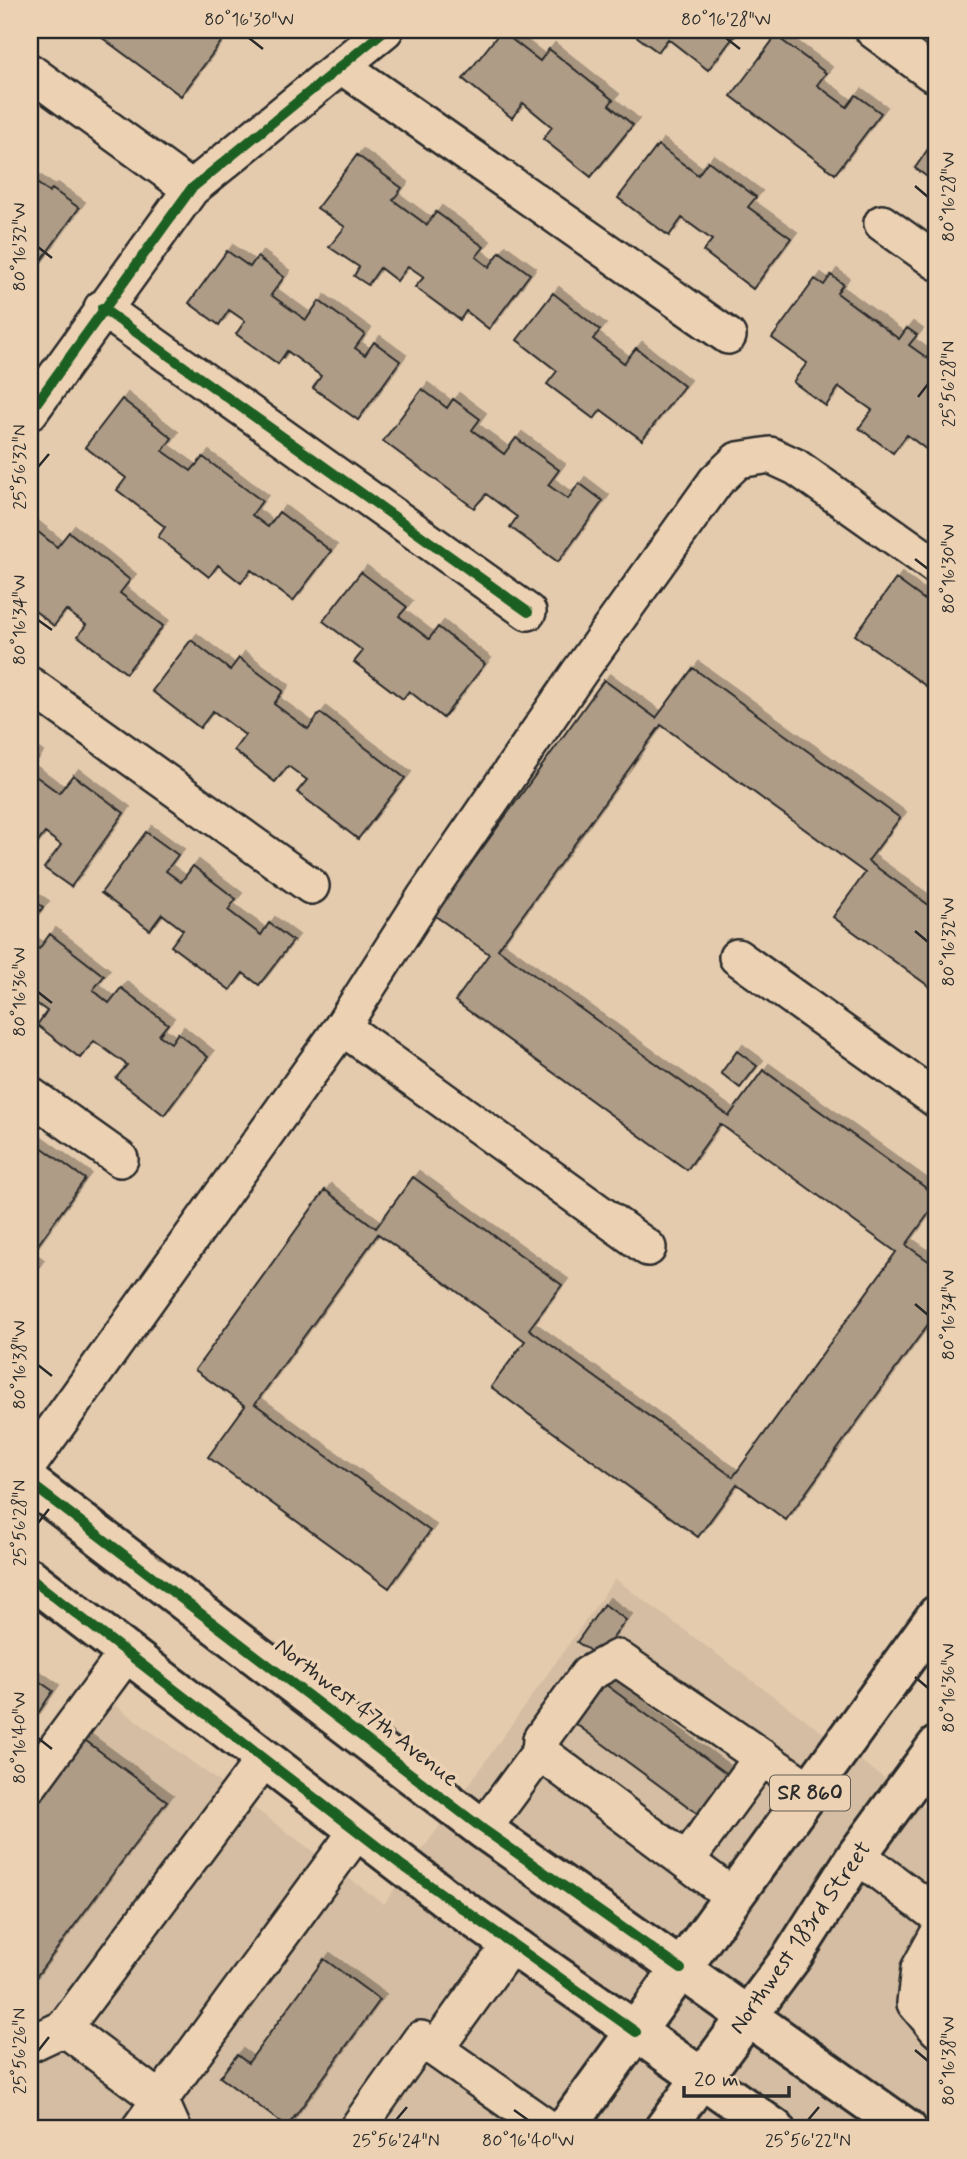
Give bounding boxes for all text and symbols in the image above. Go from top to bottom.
text: 80°16'30"W [204,8,294,32]
text: 80°16'28"W [681,8,771,32]
text: 80°16'28"W [937,152,961,242]
text: 80°16'32"W [8,203,32,291]
text: 25°56'28"N [937,341,961,427]
text: 25°56'32"N [8,424,32,510]
text: 80°16'30"W [937,524,961,614]
text: 80°16'34"W [8,575,32,665]
text: 80°16'32"W [937,898,961,986]
text: 80°16'36"W [8,947,32,1037]
text: 80°16'34"W [937,1270,961,1360]
text: 80°16'38"W [8,1320,32,1410]
text: 25°56'28"N [8,1480,32,1566]
street label: Northwest 47th Avenue [268,1632,464,1794]
text: 80°16'36"W [937,1643,961,1733]
text: 80°16'40"W [8,1692,32,1784]
road number: SR 860 [770,1776,850,1811]
street label: Northwest 183rd Street [723,1835,879,2040]
text: 25°56'26"N [8,2008,32,2094]
text: 80°16'38"W [937,2016,961,2106]
scale bar [684,2054,788,2098]
text: 20 m [694,2066,739,2094]
text: 25°56'24"N [352,2129,440,2153]
text: 80°16'40"W [482,2129,574,2153]
text: 25°56'22"N [765,2129,851,2153]

